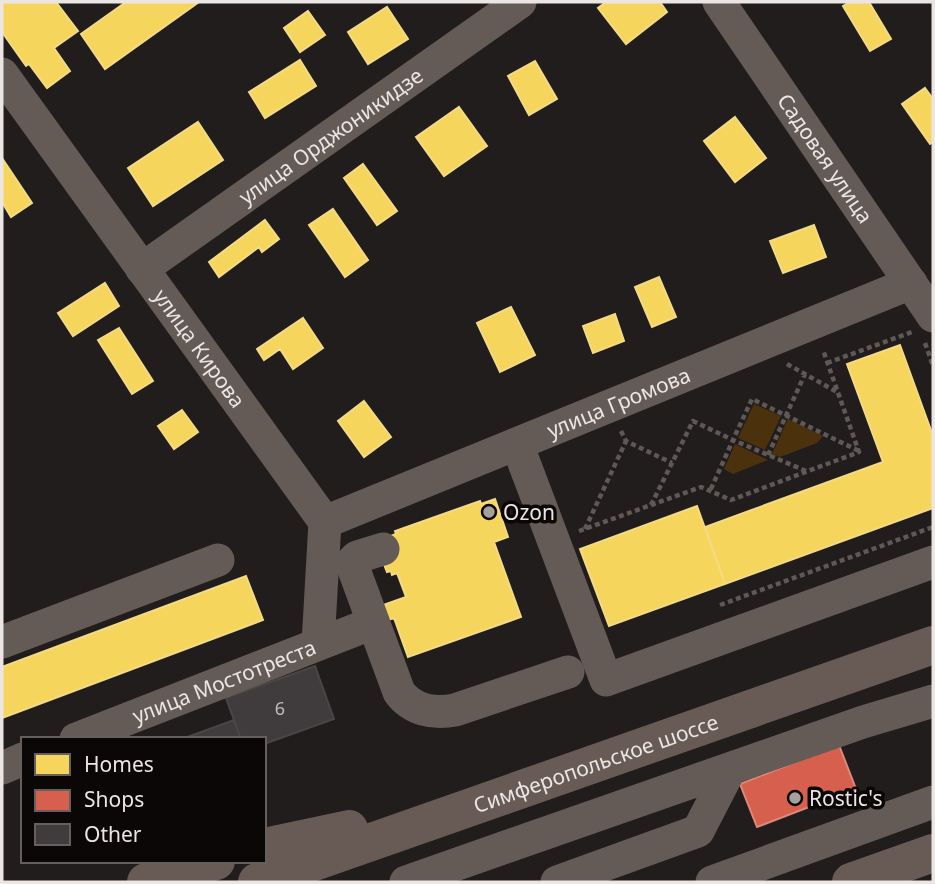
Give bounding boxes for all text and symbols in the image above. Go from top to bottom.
street label: улица Орджоникидзе [233,61,428,210]
street label: Садовая улица [771,88,880,228]
street label: улица Кирова [147,283,252,413]
street label: улица Громова [543,361,694,444]
place label: Ozon [503,498,555,526]
marker: Ozon [481,504,497,520]
street label: улица Мостотреста [128,633,320,730]
house number: 6 [275,696,285,720]
street label: Симферопольское шоссе [470,707,722,819]
legend [21,737,266,863]
text: Homes [84,750,154,778]
place label: Rostic's [809,784,882,812]
text: Shops [84,785,144,813]
marker: Rostic's [787,790,803,806]
text: Other [84,820,142,848]

